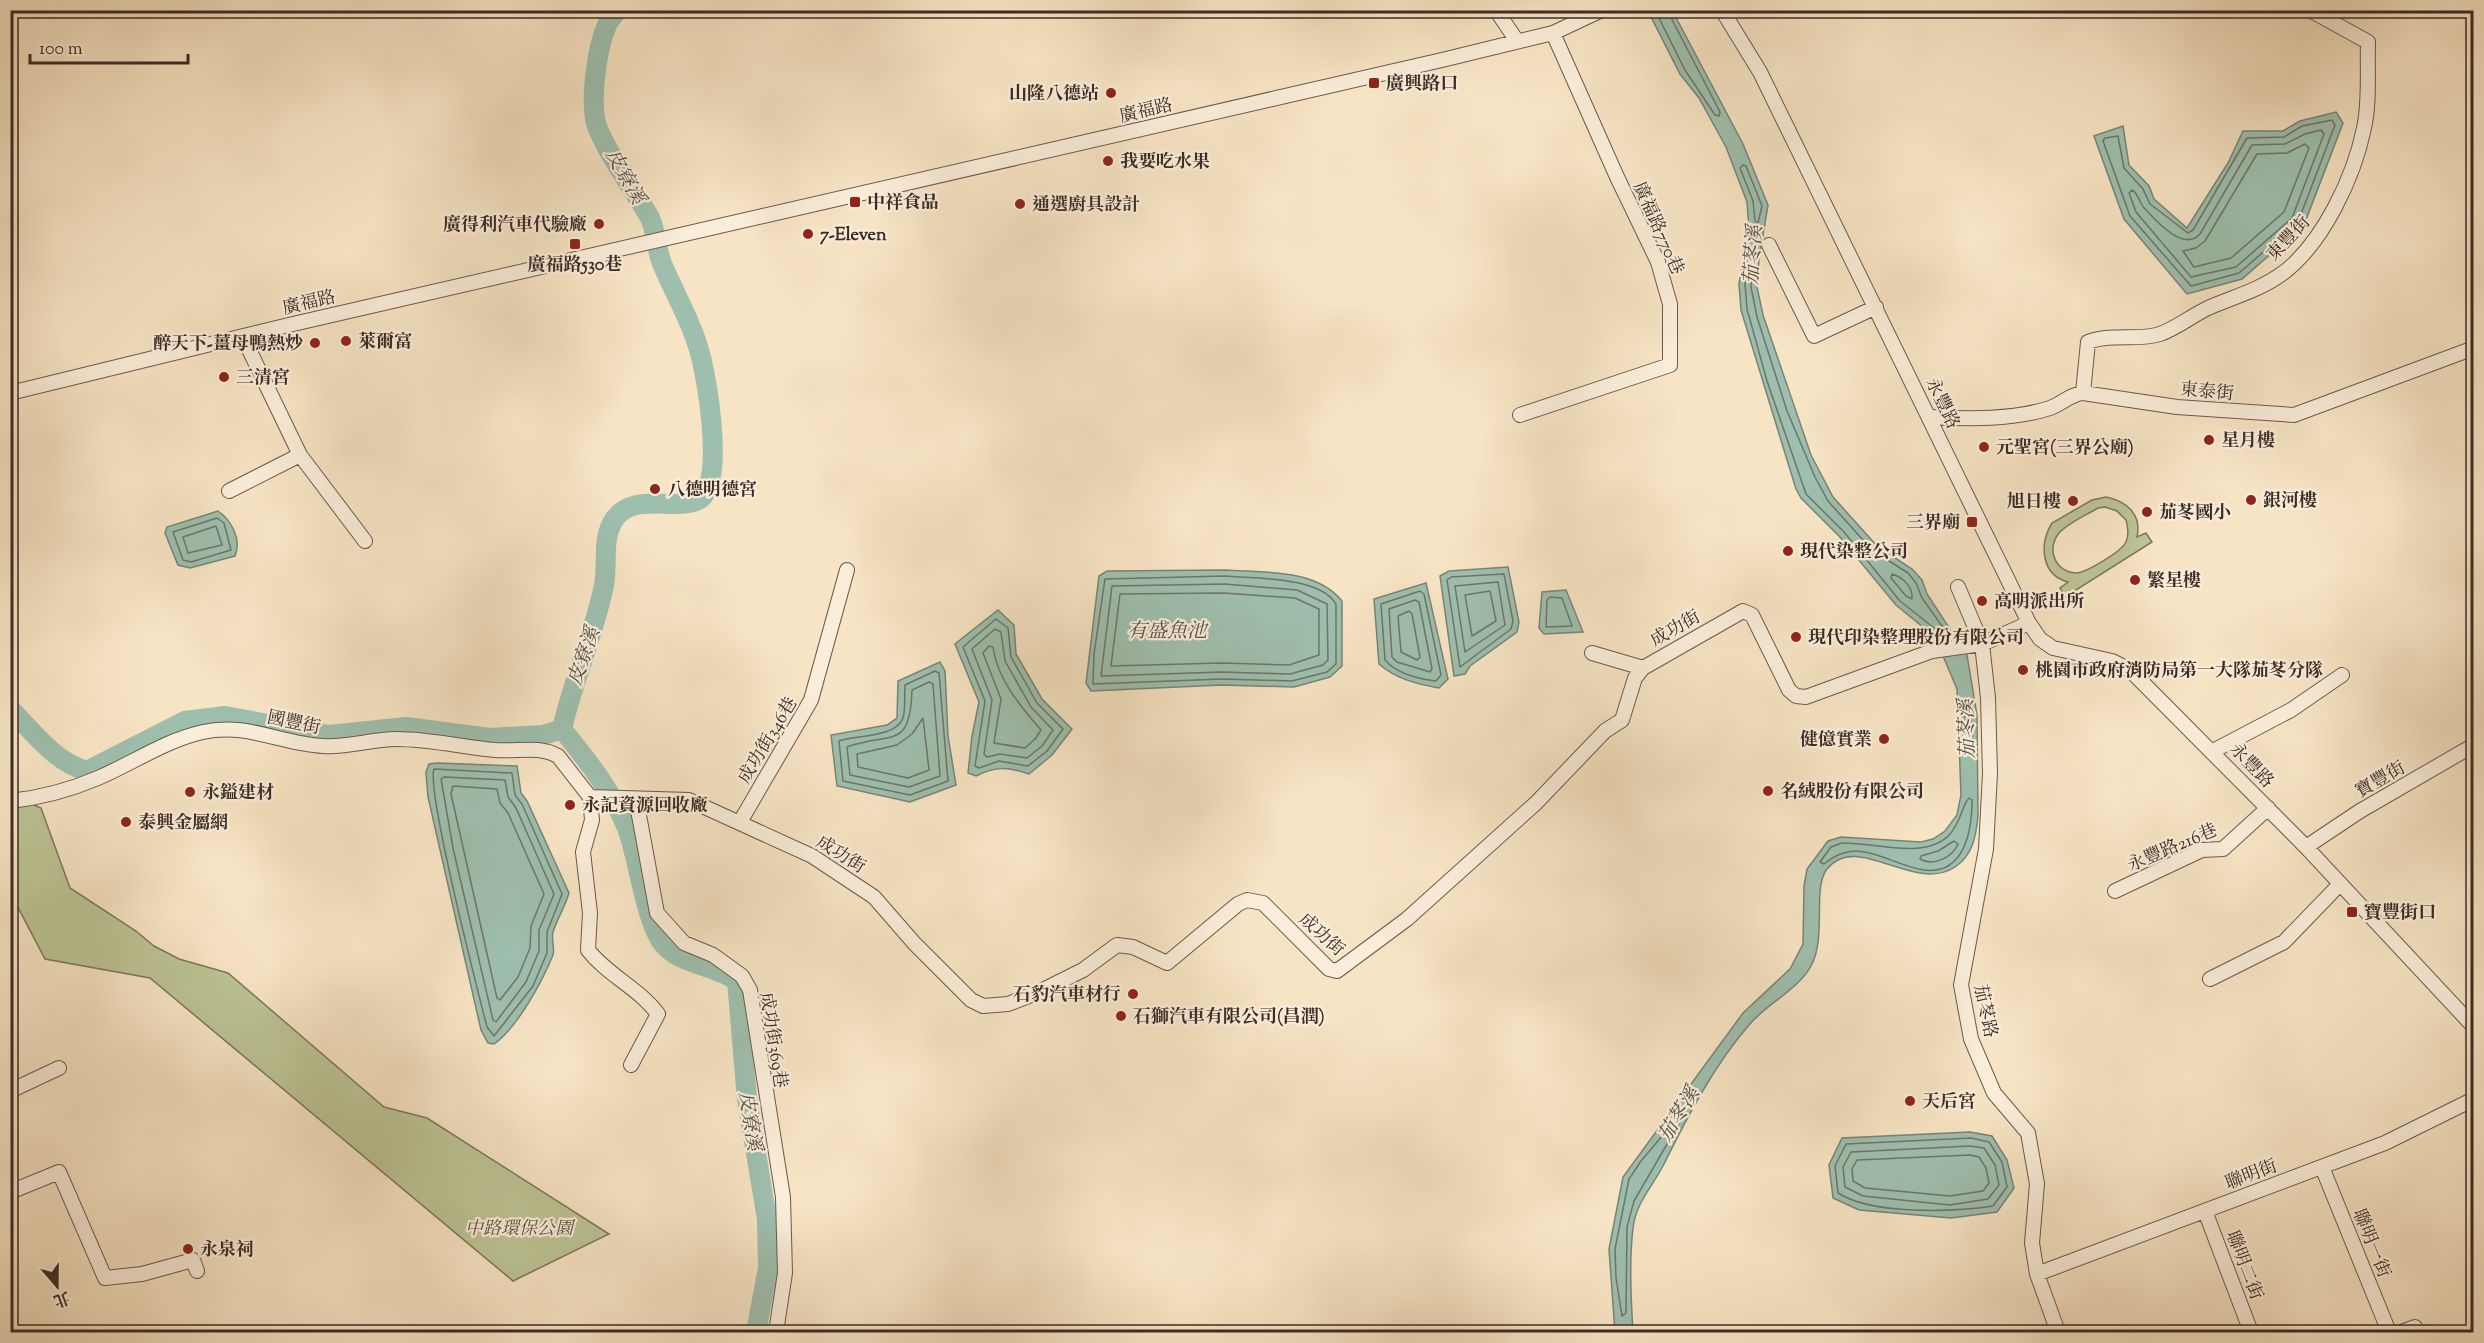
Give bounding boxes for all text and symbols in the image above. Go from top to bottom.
scale bar [30,27,188,65]
text: 100 m [39,37,83,63]
place label: 廣興路口 [1386,72,1458,98]
marker: 廣興路口 [1367,76,1381,90]
place label: 山隆八德站 [1009,82,1099,108]
marker: 山隆八德站 [1104,86,1118,100]
street label: 廣福路 [1117,93,1176,131]
water label: 皮寮溪 [597,144,652,212]
place label: 我要吃水果 [1120,150,1210,176]
marker: 我要吃水果 [1101,154,1115,168]
street label: 廣福路770巷 [1625,178,1689,279]
place label: 中祥食品 [867,191,939,217]
place label: 通選廚具設計 [1032,193,1140,219]
marker: 中祥食品 [848,195,862,209]
marker: 通選廚具設計 [1013,197,1027,211]
street label: 東豐街 [2262,211,2317,268]
place label: 廣得利汽車代驗廠 [443,213,587,239]
marker: 廣得利汽車代驗廠 [592,217,606,231]
water label: 茄苳溪 [1738,222,1771,286]
place label: 7-Eleven [820,223,887,249]
marker: 7-Eleven [801,227,815,241]
marker: 廣福路530巷 [568,237,582,251]
place label: 廣福路530巷 [528,253,622,279]
street label: 廣福路 [280,285,339,323]
place label: 萊爾富 [358,330,412,356]
place label: 醉天下-薑母鴨熱炒 [153,332,303,358]
marker: 萊爾富 [339,334,353,348]
marker: 醉天下-薑母鴨熱炒 [308,336,322,350]
place label: 三清宮 [236,366,290,392]
marker: 三清宮 [217,370,231,384]
street label: 永豐路 [1918,374,1965,434]
street label: 東泰街 [2179,378,2235,408]
place label: 星月樓 [2221,429,2275,455]
marker: 星月樓 [2202,433,2216,447]
place label: 元聖宮(三界公廟) [1996,436,2134,462]
marker: 元聖宮(三界公廟) [1977,440,1991,454]
place label: 八德明德宮 [667,478,757,504]
marker: 八德明德宮 [648,482,662,496]
place label: 銀河樓 [2263,489,2317,515]
place label: 旭日樓 [2007,490,2061,516]
marker: 銀河樓 [2244,493,2258,507]
marker: 旭日樓 [2066,494,2080,508]
place label: 茄苳國小 [2159,501,2231,527]
marker: 茄苳國小 [2140,505,2154,519]
place label: 三界廟 [1906,511,1960,537]
marker: 三界廟 [1965,515,1979,529]
place label: 現代染整公司 [1800,540,1908,566]
marker: 現代染整公司 [1781,544,1795,558]
place label: 繁星樓 [2147,569,2201,595]
marker: 繁星樓 [2128,573,2142,587]
place label: 高明派出所 [1994,590,2085,616]
marker: 高明派出所 [1975,594,1989,608]
street label: 成功街 [1646,605,1706,654]
water label: 有盛魚池 [1127,618,1209,647]
water label: 皮寮溪 [562,622,609,690]
place label: 現代印染整理股份有限公司 [1808,626,2024,652]
marker: 現代印染整理股份有限公司 [1789,630,1803,644]
place label: 桃園市政府消防局第一大隊茄苳分隊 [2035,659,2323,685]
marker: 桃園市政府消防局第一大隊茄苳分隊 [2016,663,2030,677]
street label: 成功街346巷 [733,693,805,789]
water label: 茄苳溪 [1953,696,1984,759]
street label: 國豐街 [264,706,323,742]
place label: 健億實業 [1800,728,1872,754]
marker: 健億實業 [1877,732,1891,746]
street label: 永豐路 [2222,738,2279,795]
street label: 寶豐街 [2351,756,2411,805]
place label: 名絨股份有限公司 [1780,780,1924,806]
place label: 永鎰建材 [202,781,274,807]
marker: 名絨股份有限公司 [1761,784,1775,798]
marker: 永鎰建材 [183,785,197,799]
place label: 永記資源回收廠 [582,794,708,820]
marker: 永記資源回收廠 [563,798,577,812]
place label: 泰興金屬網 [138,811,228,837]
marker: 泰興金屬網 [119,815,133,829]
street label: 永豐路216巷 [2124,818,2222,879]
street label: 成功街 [810,830,870,881]
place label: 寶豐街口 [2364,901,2436,927]
marker: 寶豐街口 [2345,905,2359,919]
street label: 成功街 [1292,908,1349,963]
street label: 茄苳路 [1966,982,2002,1041]
place label: 石豹汽車材行 [1013,983,1121,1009]
marker: 石豹汽車材行 [1126,987,1140,1001]
street label: 成功街369巷 [752,990,792,1090]
place label: 石獅汽車有限公司(昌潤) [1133,1005,1325,1031]
marker: 石獅汽車有限公司(昌潤) [1114,1009,1128,1023]
water label: 茄苳溪 [1652,1080,1709,1148]
water label: 皮寮溪 [730,1089,768,1155]
place label: 天后宮 [1922,1090,1976,1116]
marker: 天后宮 [1903,1094,1917,1108]
street label: 聯明街 [2222,1154,2282,1198]
street label: 聯明一街 [2345,1206,2396,1282]
park label: 中路環保公園 [465,1217,576,1243]
street label: 聯明二街 [2218,1227,2268,1304]
place label: 永泉祠 [200,1238,254,1264]
marker: 永泉祠 [181,1242,195,1256]
north arrow [27,1256,87,1316]
text: 北 [50,1284,73,1311]

